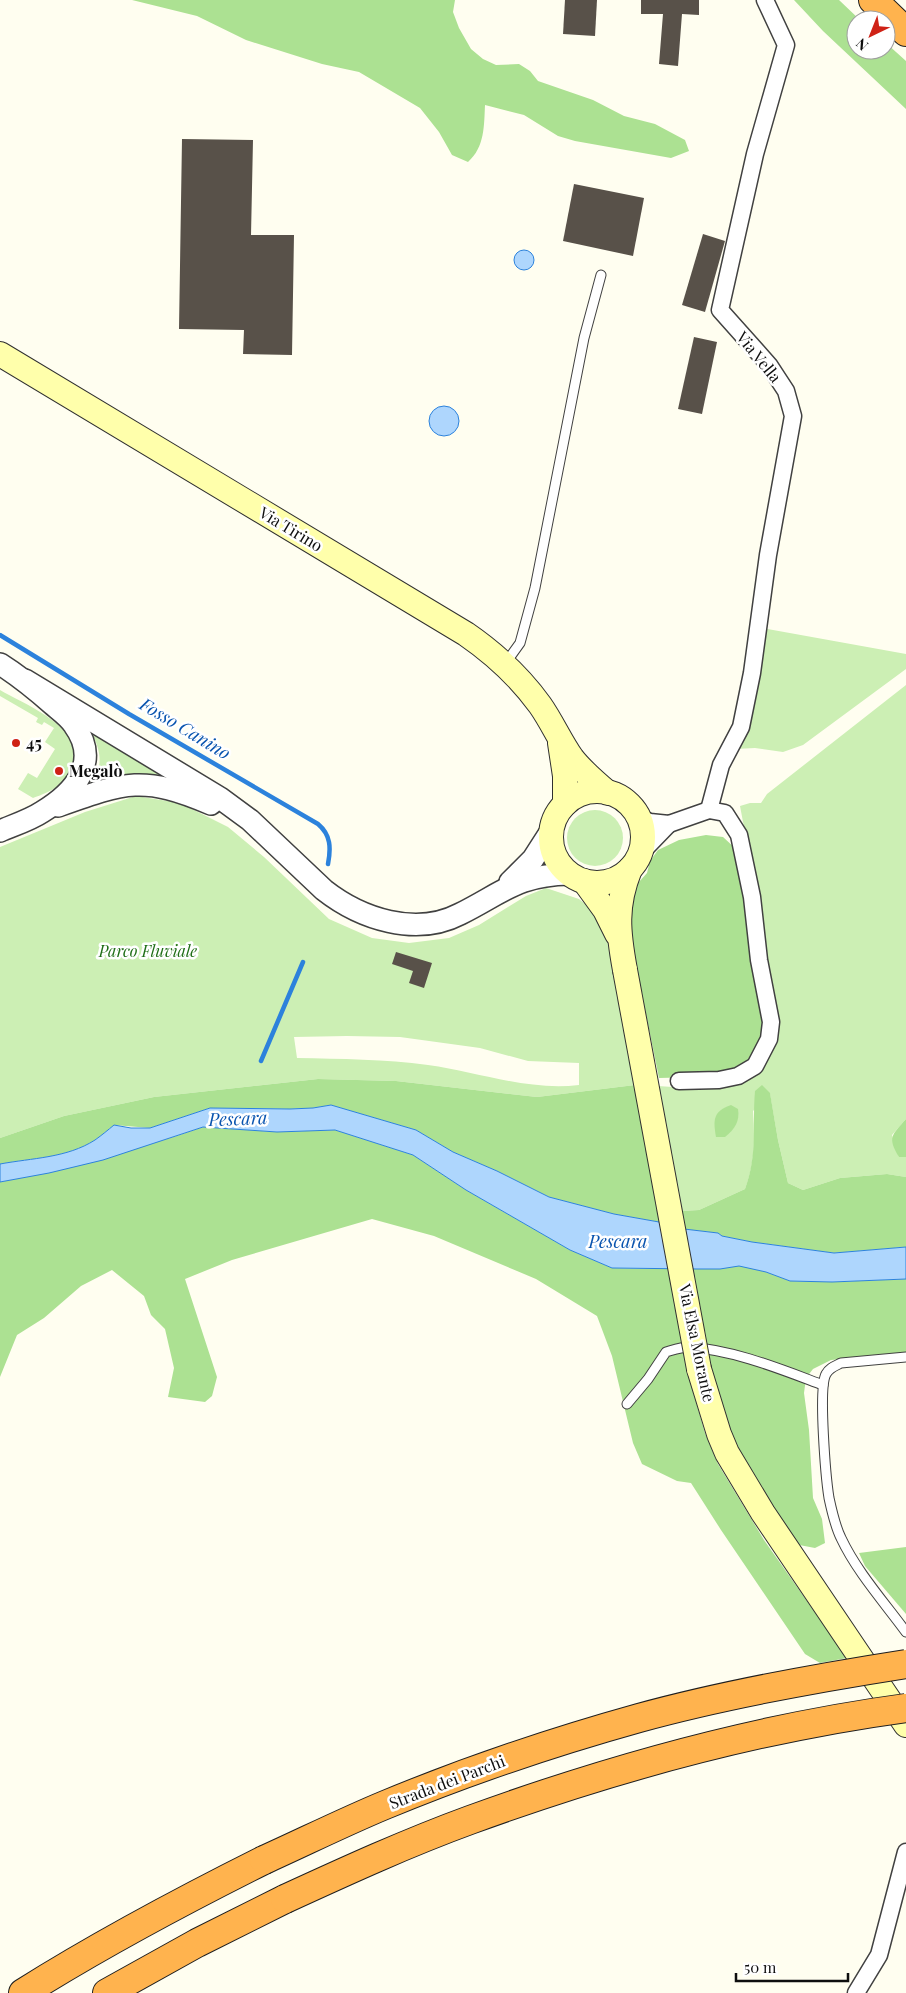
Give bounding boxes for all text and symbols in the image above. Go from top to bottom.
north arrow [846,10,896,60]
text: N [852,34,872,55]
street label: Via Vella [732,326,786,387]
street label: Via Tirino [255,501,327,556]
water label: Fosso Canino [135,691,236,765]
place label: 45 [26,732,42,753]
marker: 45 [10,737,22,749]
place label: Megalò [69,760,122,781]
marker: Megalò [53,765,65,777]
park label: Parco Fluviale [98,940,197,961]
water label: Pescara [207,1105,268,1131]
water label: Pescara [588,1229,647,1253]
street label: Via Elsa Morante [675,1281,720,1404]
street label: Strada dei Parchi [386,1750,508,1813]
scale bar [736,1950,848,1982]
text: 50 m [744,1957,777,1977]

